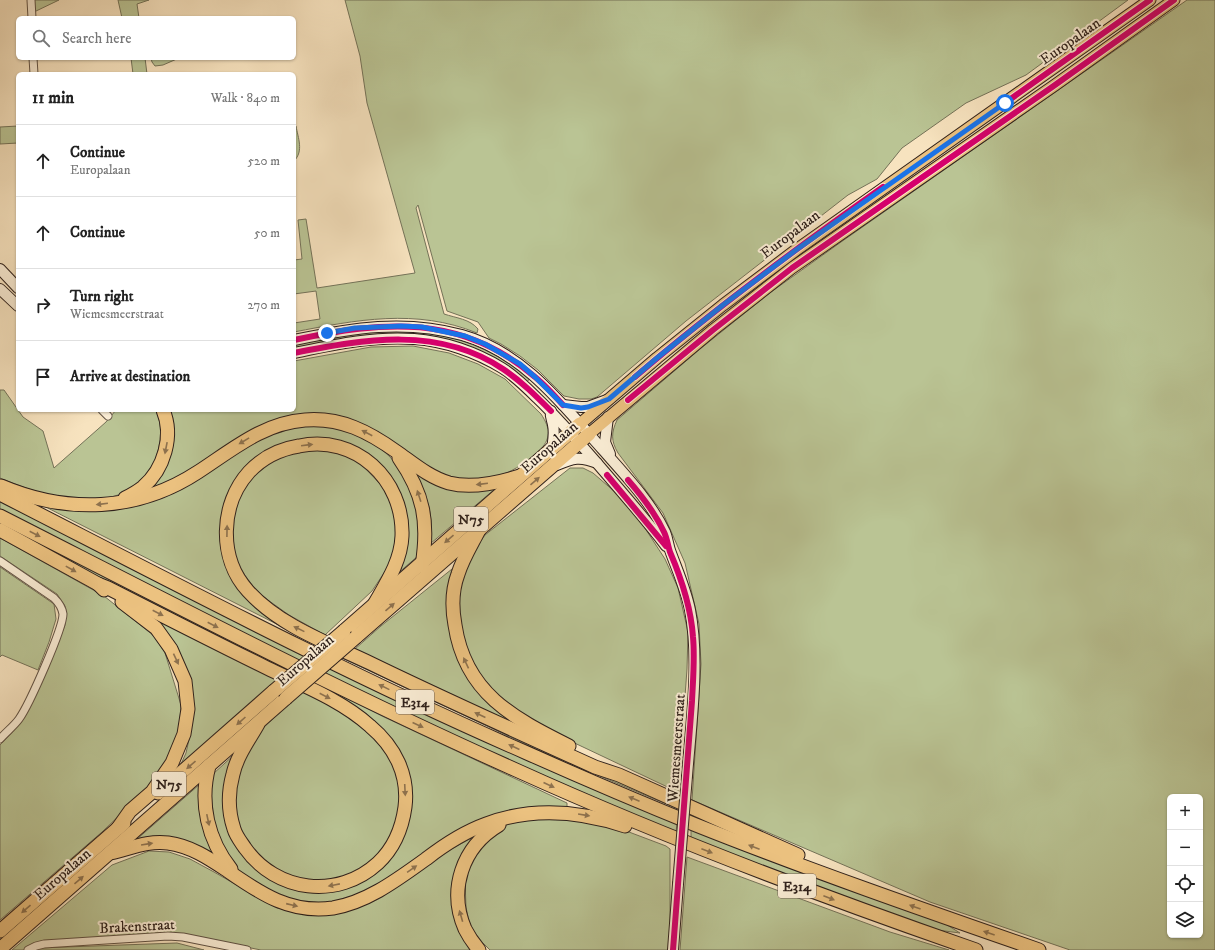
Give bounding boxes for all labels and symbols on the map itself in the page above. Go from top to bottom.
street label: Europalaan [1036,14,1104,69]
route start [996,94,1014,112]
street label: Europalaan [757,206,824,263]
route end [318,324,336,342]
street label: Europalaan [517,417,582,477]
one-way arrow [361,430,373,436]
one-way arrow [238,438,250,445]
one-way arrow [300,441,313,448]
one-way arrow [162,442,168,454]
one-way arrow [530,477,540,486]
one-way arrow [476,481,488,488]
one-way arrow [416,490,422,502]
one-way arrow [96,501,108,507]
road number: N75 [454,507,488,531]
one-way arrow [223,525,230,537]
one-way arrow [29,531,41,537]
one-way arrow [444,534,454,543]
one-way arrow [65,566,77,573]
one-way arrow [385,603,396,612]
one-way arrow [152,610,164,617]
one-way arrow [207,621,219,628]
one-way arrow [294,626,305,632]
street label: Europalaan [273,630,338,690]
one-way arrow [173,653,179,664]
one-way arrow [463,657,469,668]
one-way arrow [378,684,389,690]
road number: E314 [396,690,434,714]
one-way arrow [319,693,330,699]
street label: Wiemesmeerstraat [663,693,690,804]
one-way arrow [475,712,486,718]
one-way arrow [236,716,246,726]
one-way arrow [412,722,423,728]
one-way arrow [509,744,520,750]
one-way arrow [186,760,197,769]
road number: N75 [152,772,186,796]
one-way arrow [543,782,554,788]
one-way arrow [402,784,409,796]
one-way arrow [628,796,639,802]
one-way arrow [578,812,590,818]
one-way arrow [205,814,211,826]
one-way arrow [141,841,153,847]
street label: Europalaan [30,844,95,904]
one-way arrow [748,844,760,850]
one-way arrow [702,849,714,855]
one-way arrow [407,865,417,873]
road number: E314 [778,874,816,898]
one-way arrow [74,875,84,885]
one-way arrow [328,882,340,888]
one-way arrow [823,895,835,901]
one-way arrow [286,903,298,909]
one-way arrow [908,903,920,909]
one-way arrow [21,904,31,913]
one-way arrow [458,910,464,922]
street label: Brakenstraat [99,915,175,938]
one-way arrow [982,930,994,936]

